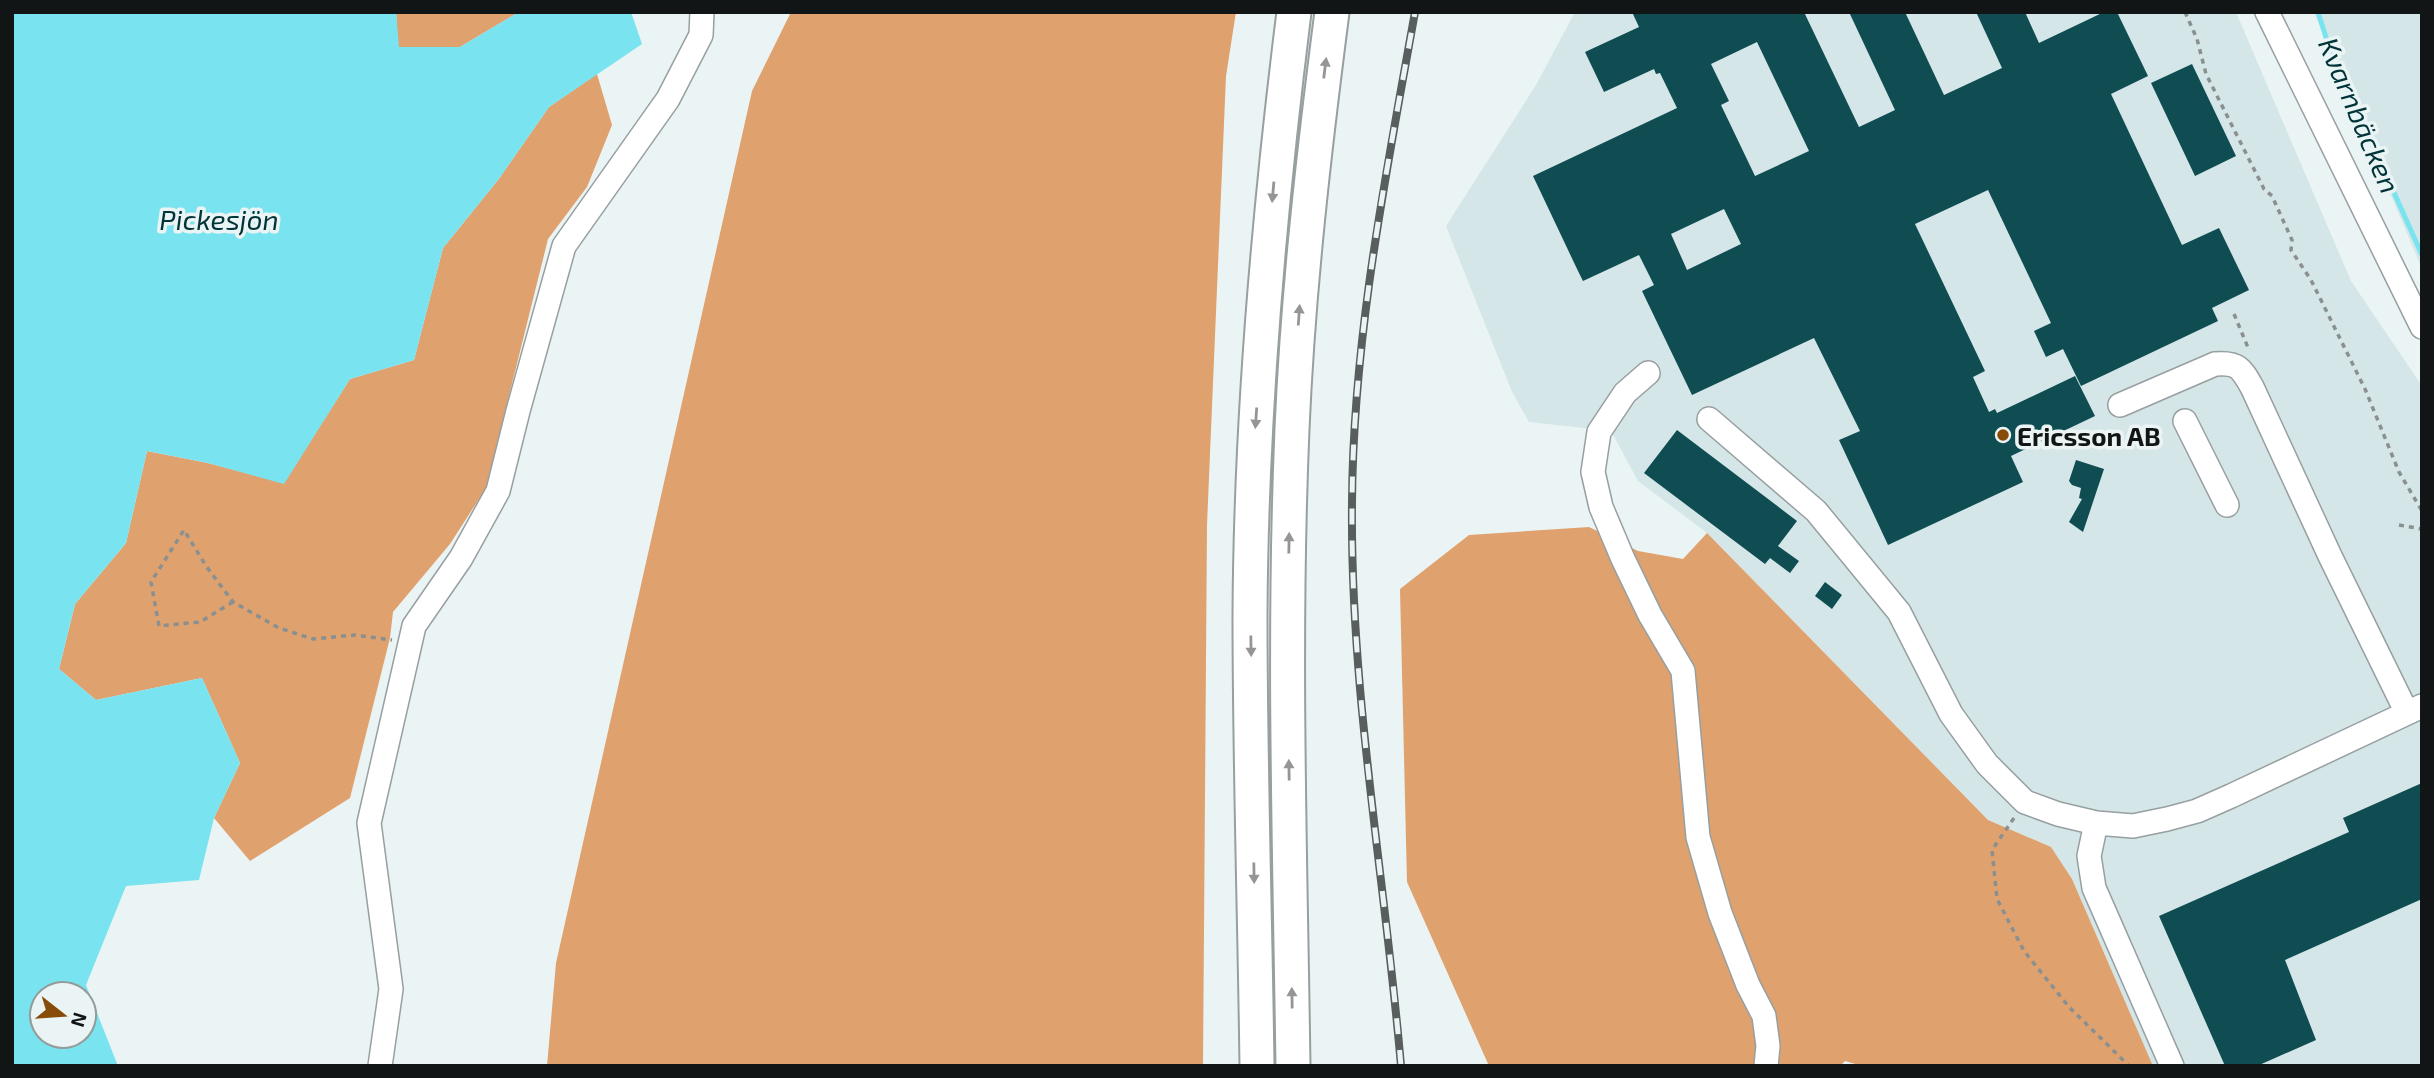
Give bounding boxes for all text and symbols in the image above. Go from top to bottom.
water label: Kvarnbäcken [2312,32,2408,198]
one-way arrow [1319,57,1330,79]
one-way arrow [1268,181,1279,203]
water label: Pickesjön [159,202,279,236]
one-way arrow [1294,304,1305,326]
one-way arrow [1251,408,1262,430]
place label: Ericsson AB [2017,420,2161,451]
marker: Ericsson AB [1995,427,2011,443]
one-way arrow [1283,531,1295,553]
one-way arrow [1245,635,1256,657]
one-way arrow [1283,759,1295,781]
one-way arrow [1248,862,1259,884]
north arrow [28,980,98,1050]
one-way arrow [1286,986,1298,1008]
text: N [67,1010,93,1030]

